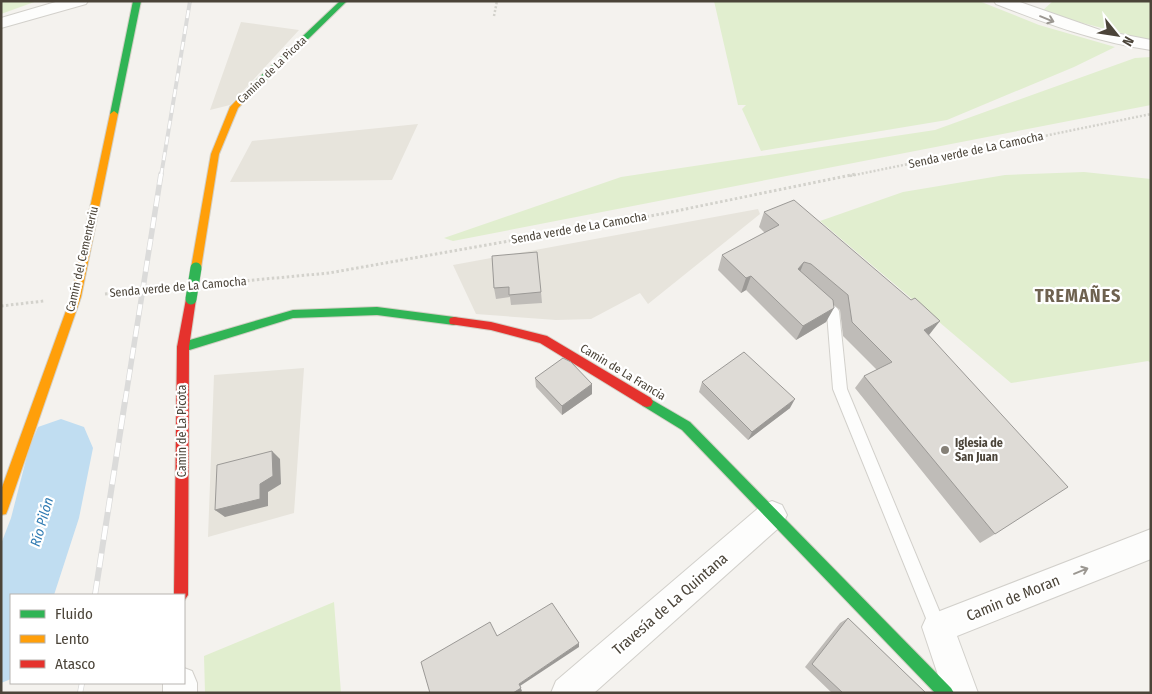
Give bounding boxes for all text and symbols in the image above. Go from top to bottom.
north arrow [1092,10,1142,60]
one-way arrow [1039,15,1054,25]
text: N [1118,33,1137,49]
street label: Camino de La Picota [235,34,309,106]
street label: Senda verde de La Camocha [907,129,1045,171]
street label: Camín del Cementeriu [63,205,101,313]
street label: Senda verde de La Camocha [510,209,648,247]
street label: Senda verde de La Camocha [109,274,247,300]
district label: TREMAÑES [1035,285,1121,307]
street label: Camin de La Francia [578,341,668,403]
street label: Camin de La Picota [175,385,189,477]
place label: Iglesia de San Juan [955,436,1003,464]
marker: Iglesia de San Juan [939,444,951,456]
water label: Río Pilón [27,495,57,549]
street label: Travesía de La Quintana [609,549,731,659]
one-way arrow [1073,566,1089,575]
street label: Camin de Moran [964,571,1062,625]
legend [10,594,185,684]
text: Fluido [55,605,93,623]
text: Lento [55,630,89,648]
text: Atasco [55,655,95,673]

